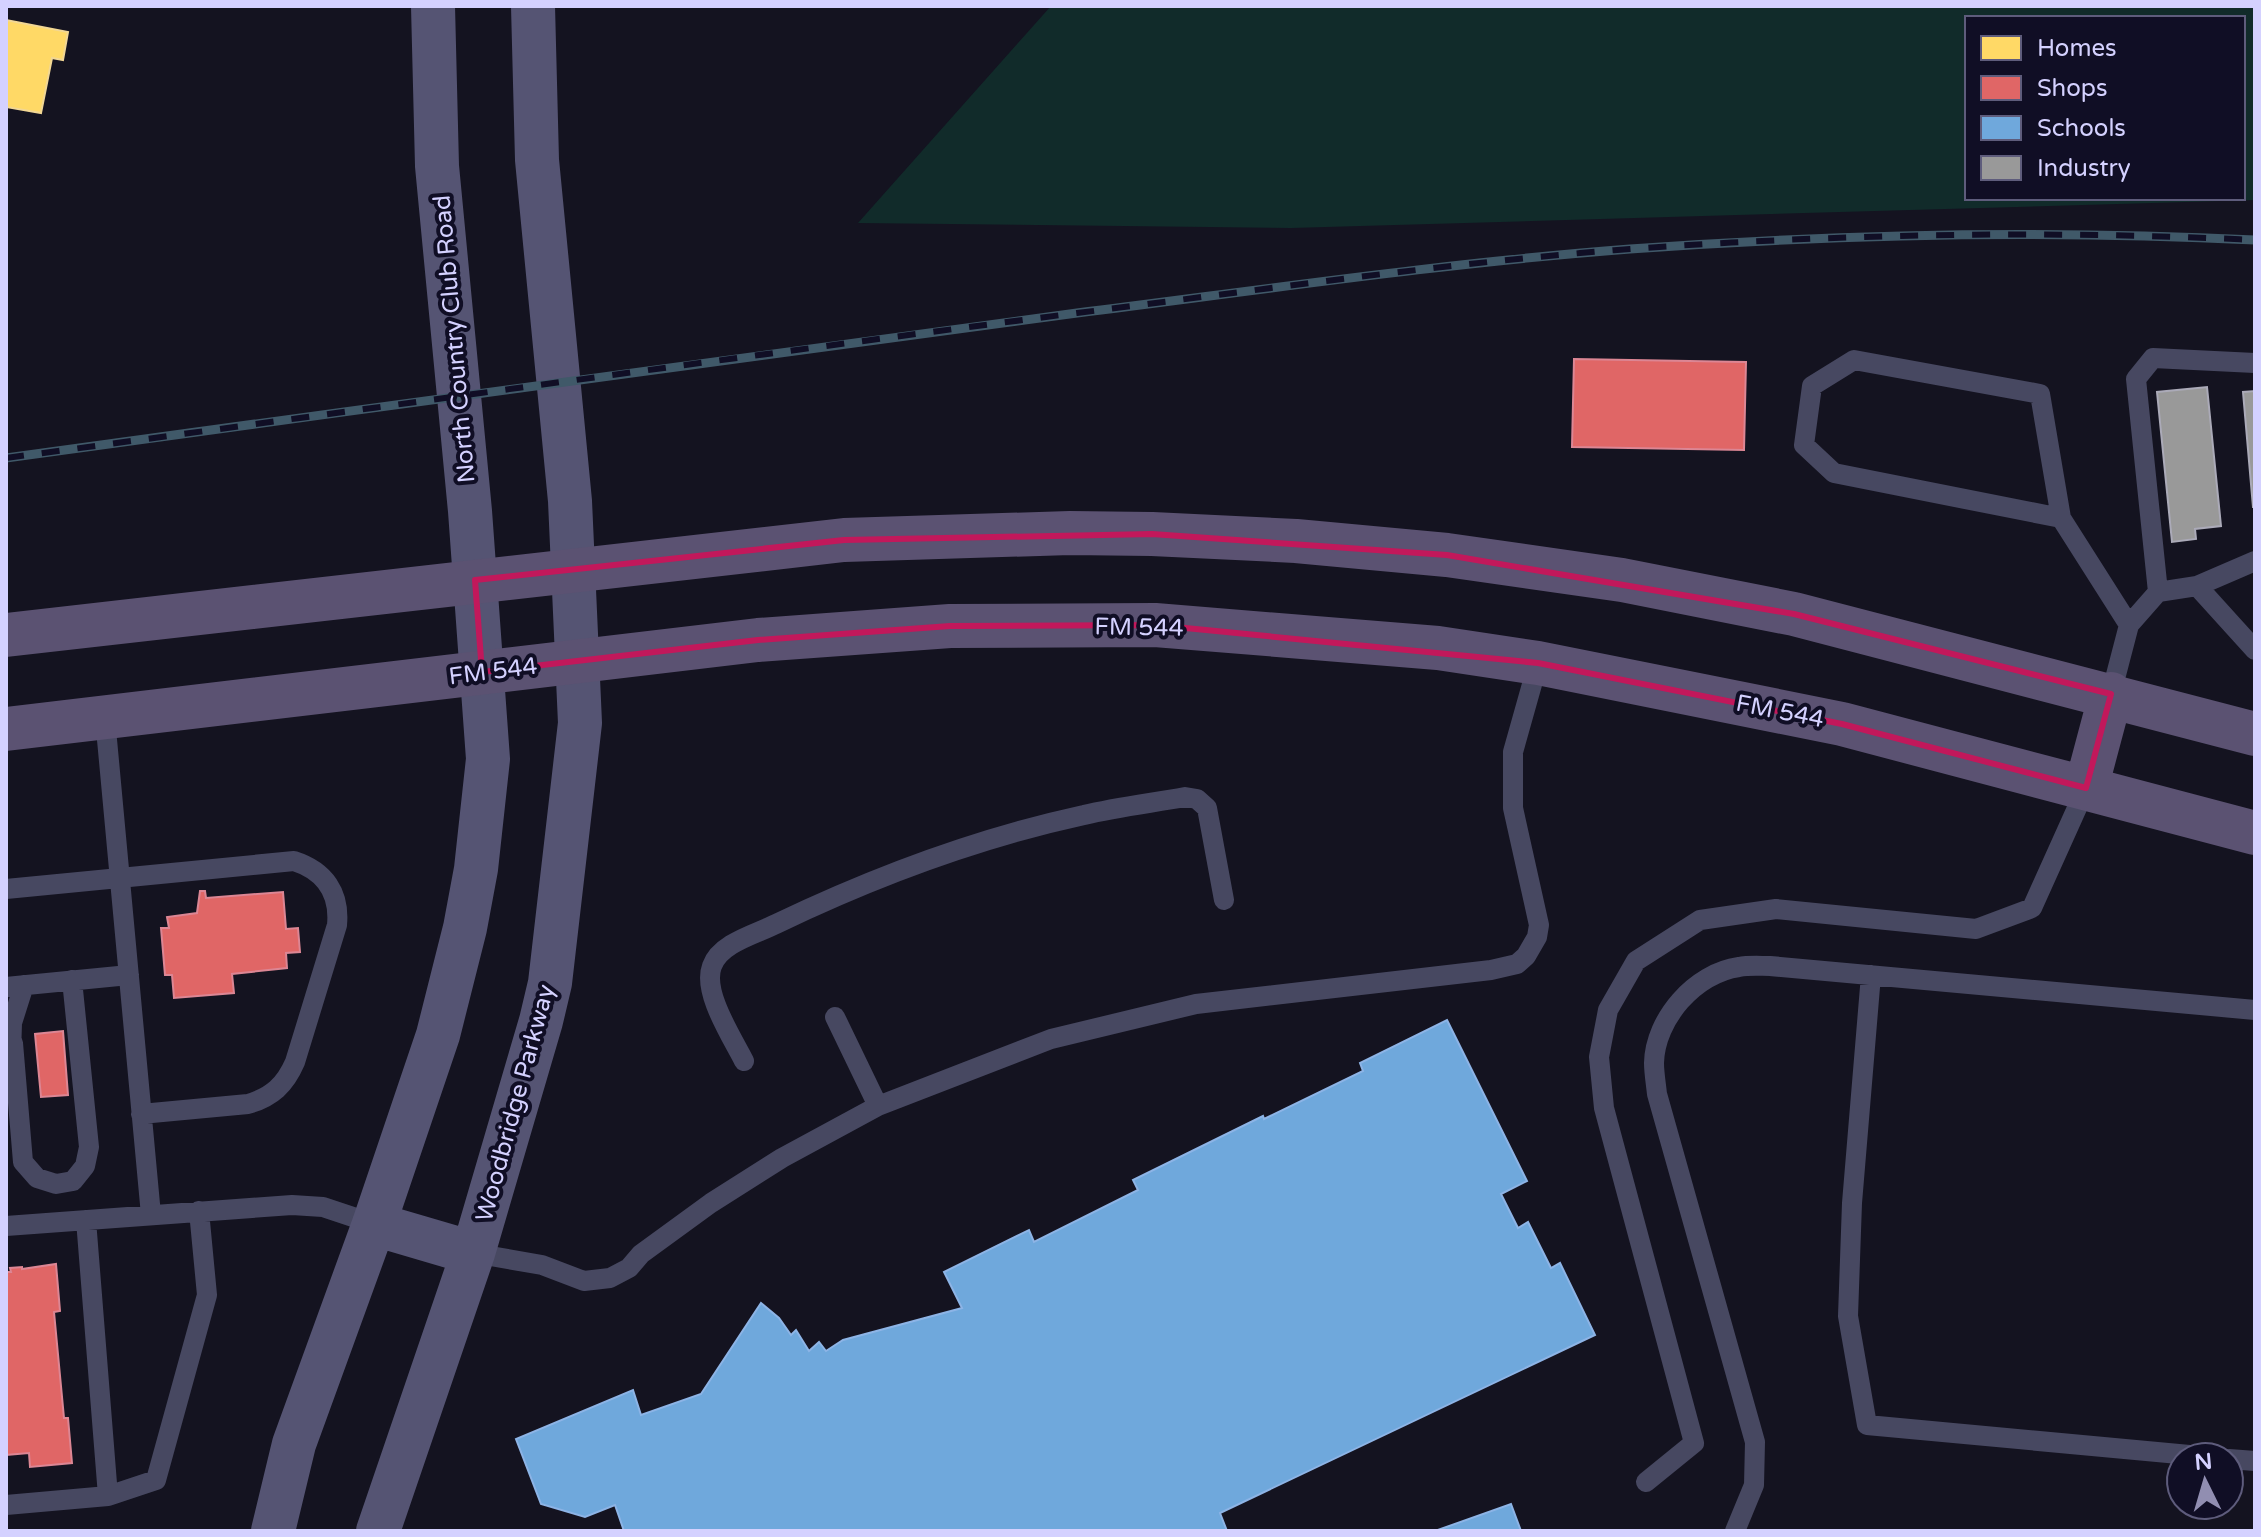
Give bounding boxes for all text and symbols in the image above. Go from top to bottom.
legend [1965,16,2245,200]
text: Homes [2037,34,2117,63]
text: Shops [2037,74,2107,103]
text: Schools [2037,114,2126,143]
text: Industry [2037,154,2131,183]
street label: North Country Club Road [427,194,482,484]
street label: FM 544 [1094,612,1184,643]
street label: FM 544 [447,652,539,691]
street label: FM 544 [1733,689,1826,734]
street label: Woodbridge Parkway [470,981,561,1225]
north arrow [2165,1441,2245,1521]
text: N [2193,1448,2213,1476]

